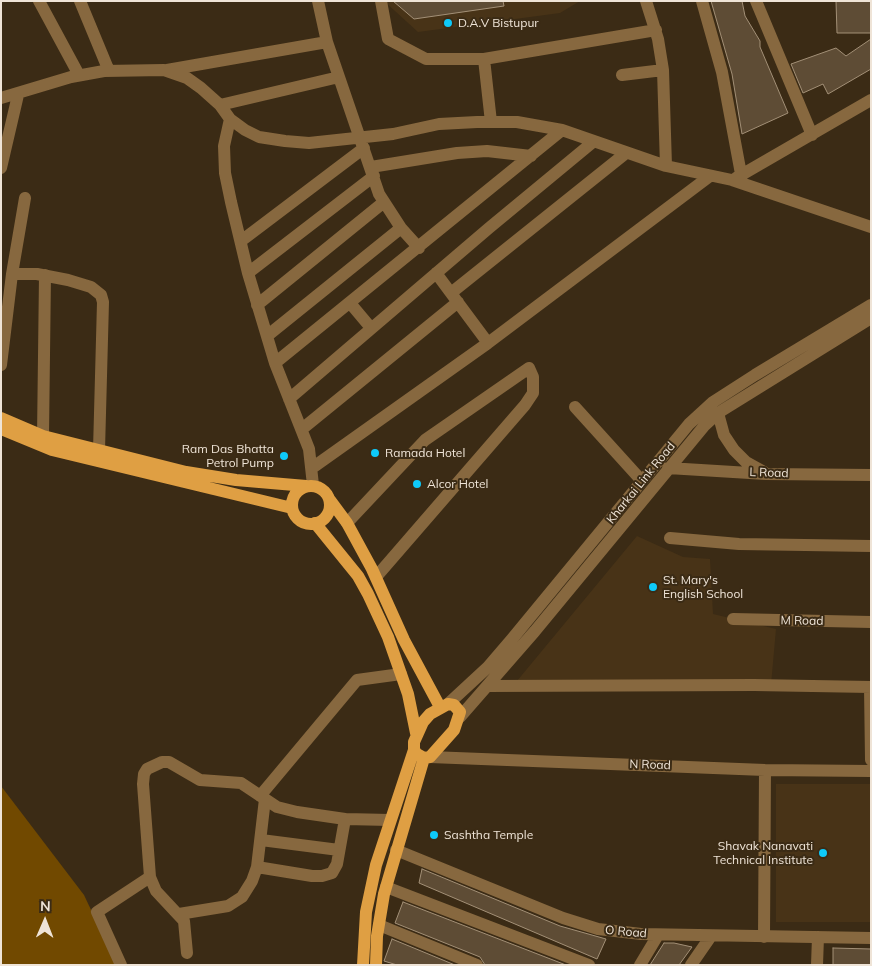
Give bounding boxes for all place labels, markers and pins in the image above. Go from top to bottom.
place label: D.A.V Bistupur [458,16,539,30]
marker: D.A.V Bistupur [442,17,454,29]
place label: Ram Das Bhatta Petrol Pump [182,442,274,470]
place label: Ramada Hotel [385,446,465,460]
marker: Ramada Hotel [369,447,381,459]
marker: Ram Das Bhatta Petrol Pump [278,450,290,462]
place label: Alcor Hotel [427,477,488,491]
marker: Alcor Hotel [411,478,423,490]
place label: St. Mary's English School [663,573,743,601]
marker: St. Mary's English School [647,581,659,593]
place label: Sashtha Temple [444,828,533,842]
marker: Sashtha Temple [428,829,440,841]
place label: Shavak Nanavati Technical Institute [713,839,813,867]
marker: Shavak Nanavati Technical Institute [817,847,829,859]

